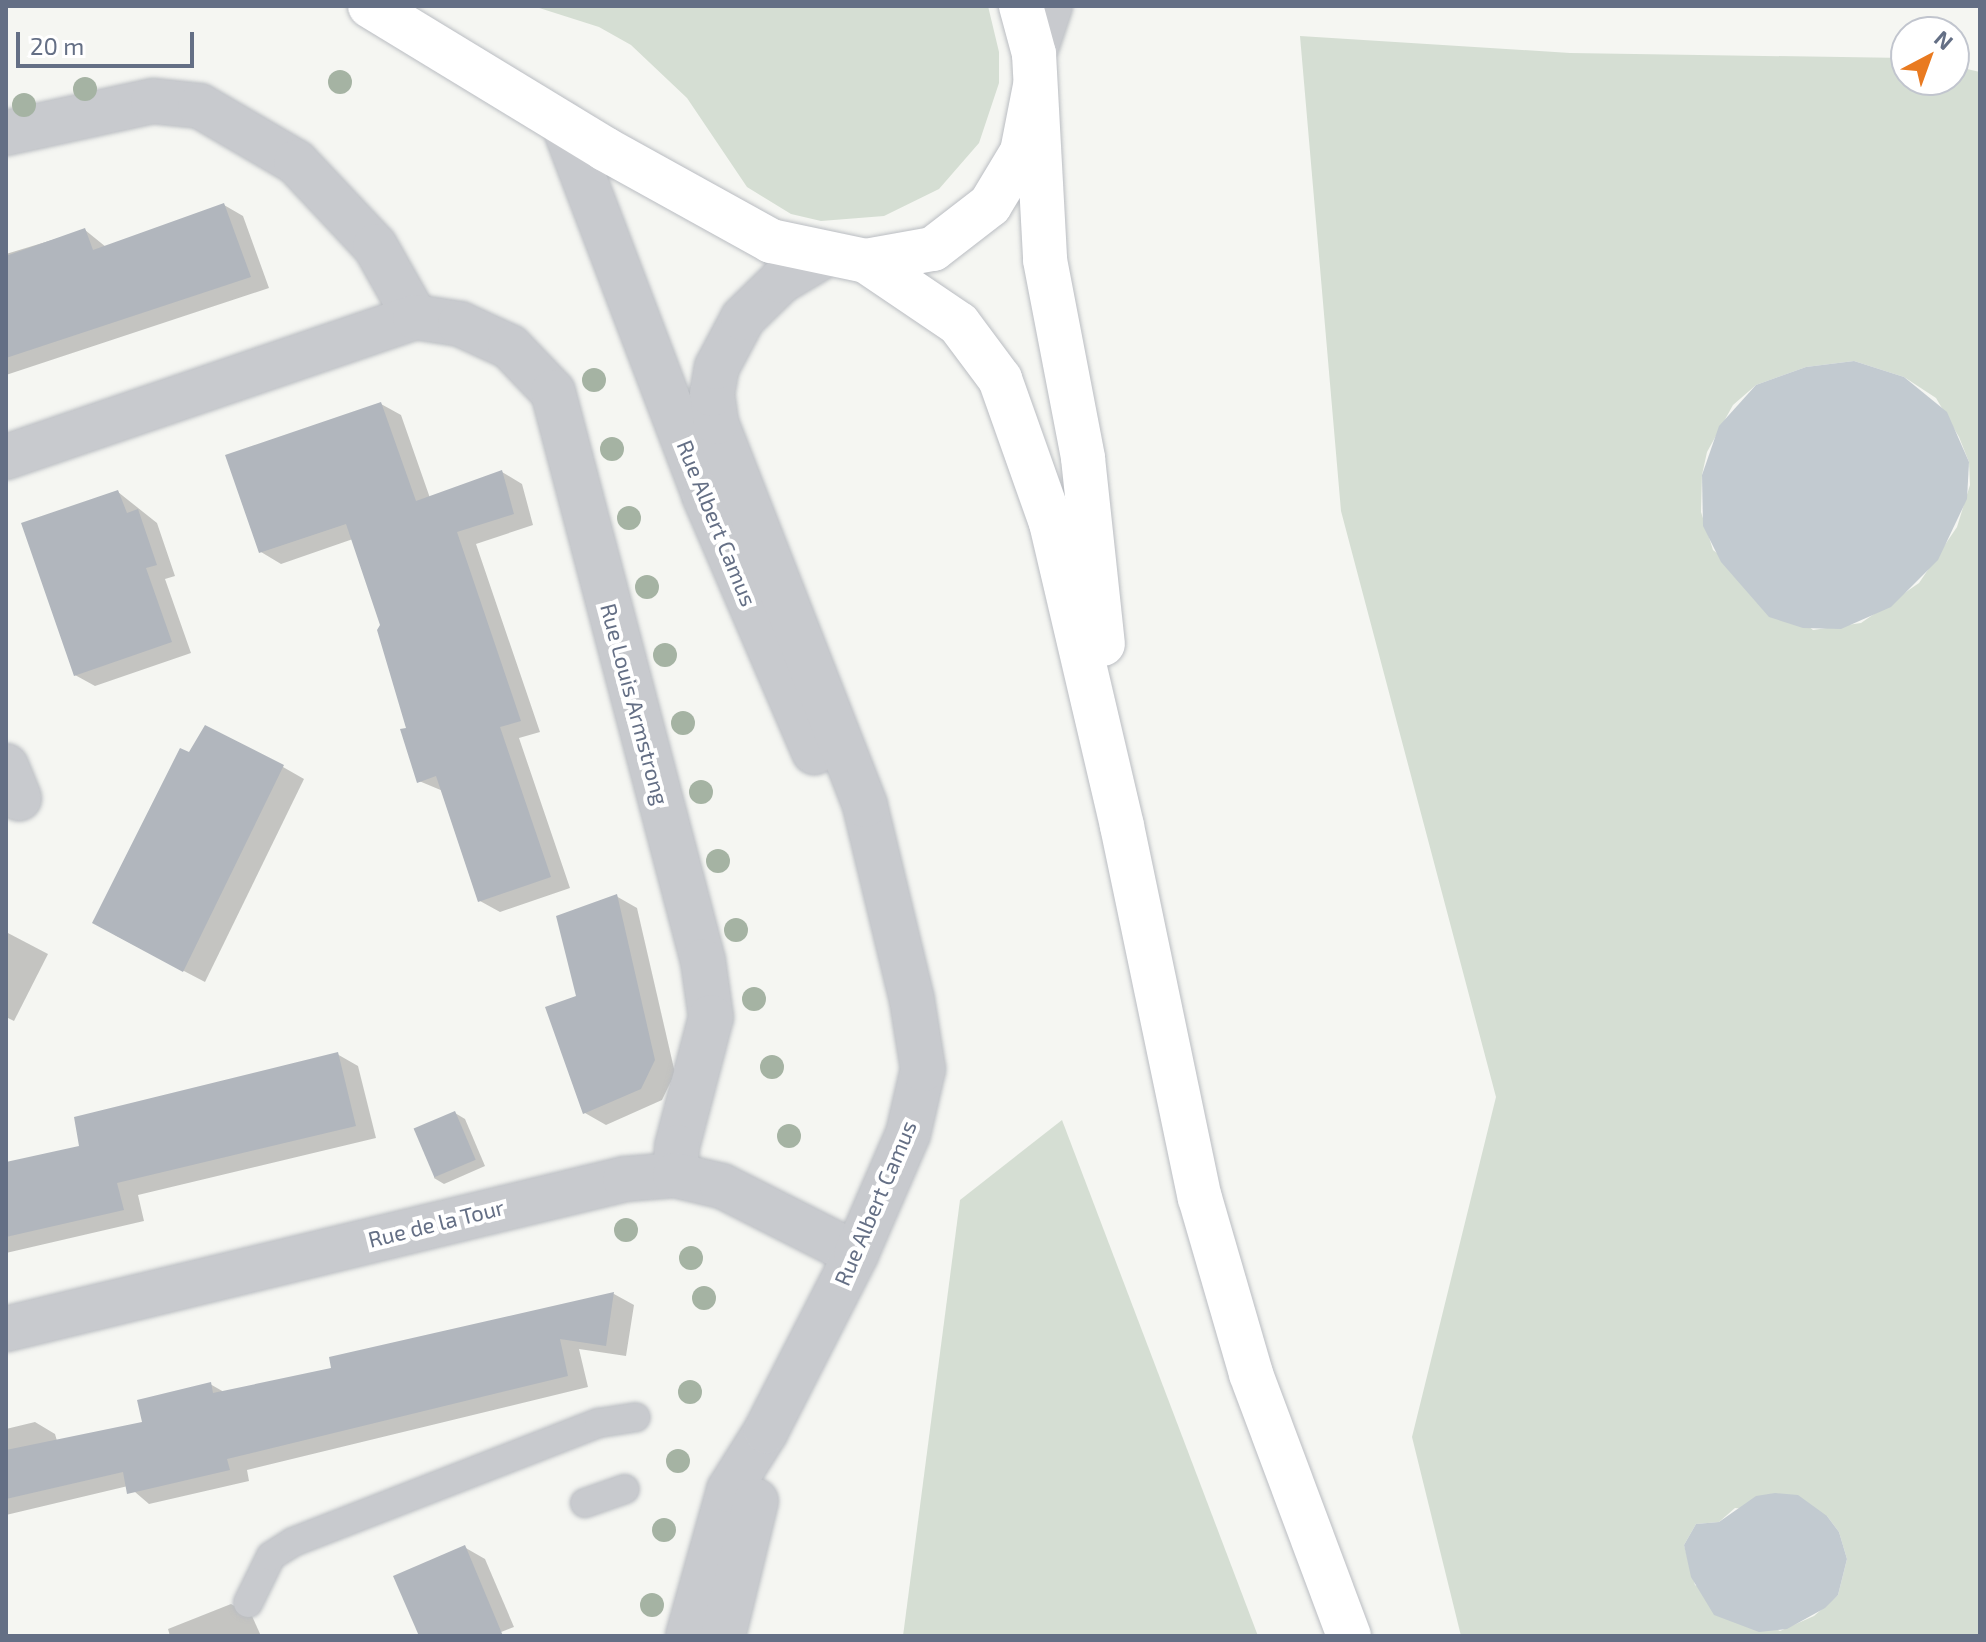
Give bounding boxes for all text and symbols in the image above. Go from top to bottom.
scale bar [20,16,198,66]
north arrow [1890,16,1970,96]
text: N [1930,24,1959,54]
text: 20 m [30,31,84,60]
street label: Rue Albert Camus [672,436,762,610]
street label: Rue Louis Armstrong [595,600,675,808]
street label: Rue Albert Camus [828,1116,922,1290]
street label: Rue de la Tour [365,1193,507,1253]

